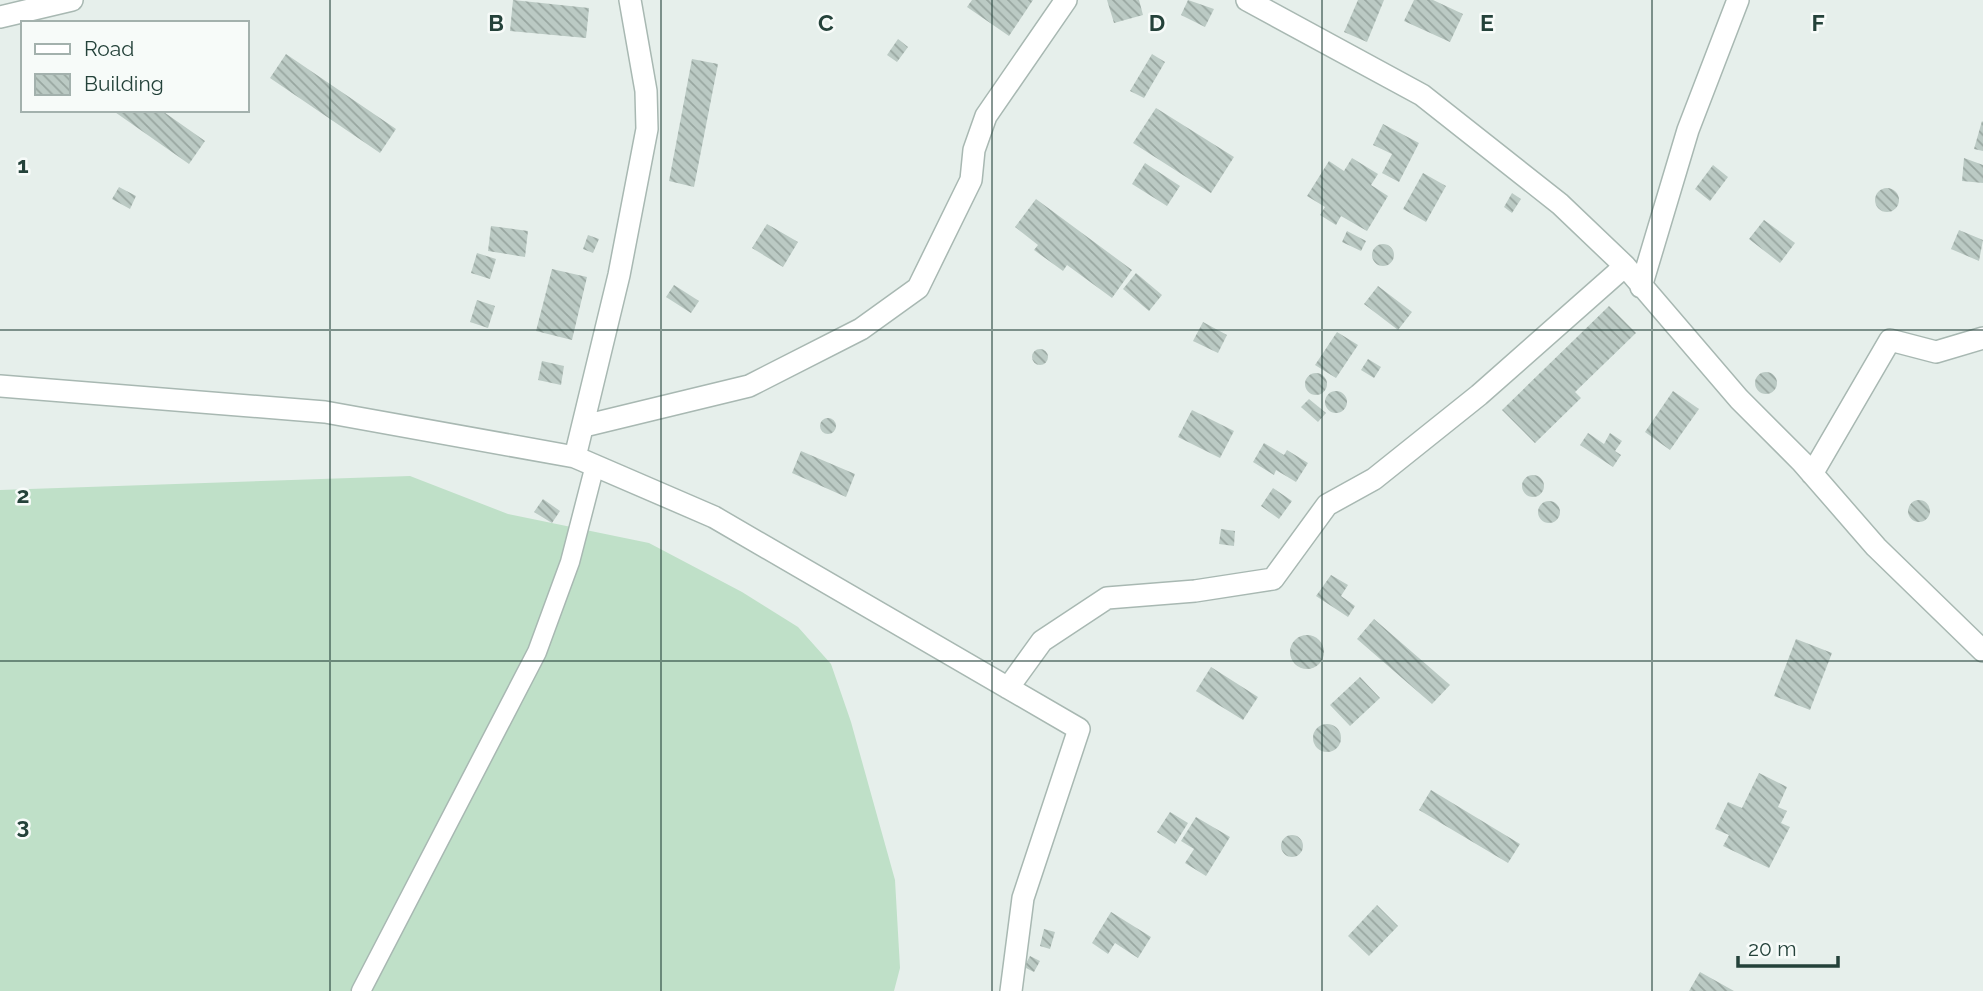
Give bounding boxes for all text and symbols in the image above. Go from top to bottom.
text: B [488,9,504,36]
text: C [818,9,834,36]
text: D [1149,9,1165,36]
text: E [1480,9,1494,36]
text: F [1811,9,1825,36]
legend [21,21,248,112]
text: Road [84,36,134,61]
text: Building [84,71,164,96]
text: 1 [17,151,29,178]
text: 2 [17,481,29,508]
text: 3 [17,812,29,839]
scale bar [1738,925,1838,969]
text: 20 m [1748,936,1796,961]

